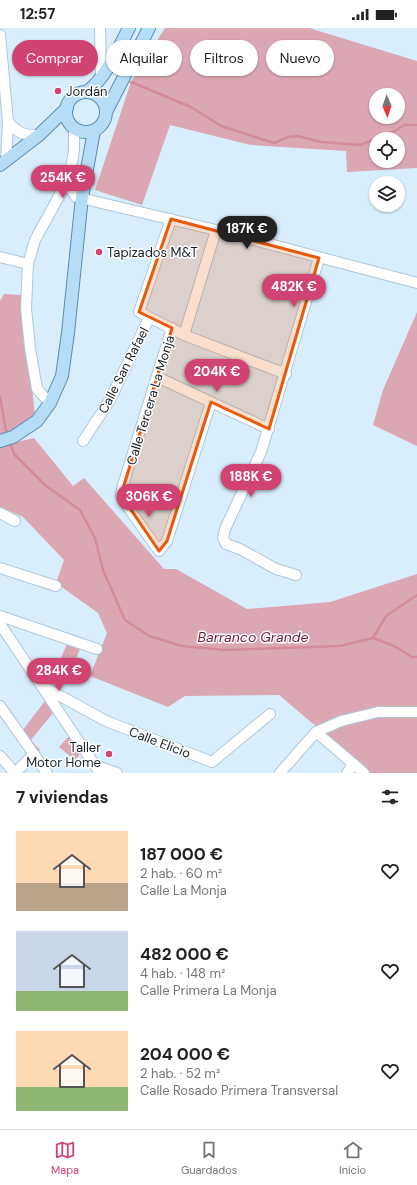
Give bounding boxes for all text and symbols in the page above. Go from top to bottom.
text: 12:57 [20,4,55,24]
chip: Comprar [12,40,98,76]
chip: Alquilar [106,40,182,76]
chip: Filtros [190,40,258,76]
chip: Nuevo [266,40,334,76]
place label: Jordán [66,83,107,100]
marker: Jordán [53,86,63,96]
north arrow [369,88,405,124]
map controls [369,88,405,212]
button: locate [369,132,405,168]
pin: 254K € [30,165,96,199]
text: 254K € [40,169,86,186]
button: layers [369,176,405,212]
pin: 187K € [214,216,280,250]
text: 187K € [226,220,268,237]
place label: Tapizados M&T [107,244,198,261]
marker: Tapizados M&T [94,247,104,257]
pin: 482K € [261,274,327,308]
text: 482K € [271,278,317,295]
street label: Calle San Rafael [94,324,153,416]
street label: Calle Tercera La Monja [123,333,178,467]
pin: 204K € [184,359,250,393]
text: 204K € [194,363,240,380]
pin: 188K € [218,464,284,498]
text: 188K € [229,468,273,485]
pin: 306K € [116,484,182,518]
text: 306K € [125,488,173,505]
water label: Barranco Grande [198,628,308,646]
pin: 284K € [26,658,92,692]
text: 284K € [36,662,82,679]
street label: Calle Elicio [127,723,193,762]
place label: Taller Motor Home [26,739,101,771]
marker: Taller Motor Home [104,749,114,759]
text: 7 viviendas [16,786,109,808]
icon: filters [379,786,401,808]
text: 187 000 € [140,843,223,865]
icon: home [48,847,96,895]
icon: heart [379,860,401,882]
text: 2 hab. · 60 m² [140,865,222,882]
text: Calle La Monja [140,882,227,899]
text: 482 000 € [140,943,229,965]
icon: home [48,947,96,995]
icon: heart [379,960,401,982]
text: 4 hab. · 148 m² [140,965,225,982]
text: Calle Primera La Monja [140,982,277,999]
text: 204 000 € [140,1043,230,1065]
icon: home [48,1047,96,1095]
icon: heart [379,1060,401,1082]
text: 2 hab. · 52 m² [140,1065,220,1082]
text: Calle Rosado Primera Transversal [140,1082,338,1099]
tab: Mapa [51,1139,79,1177]
tab: Guardados [181,1139,237,1177]
tab: Inicio [339,1139,366,1177]

